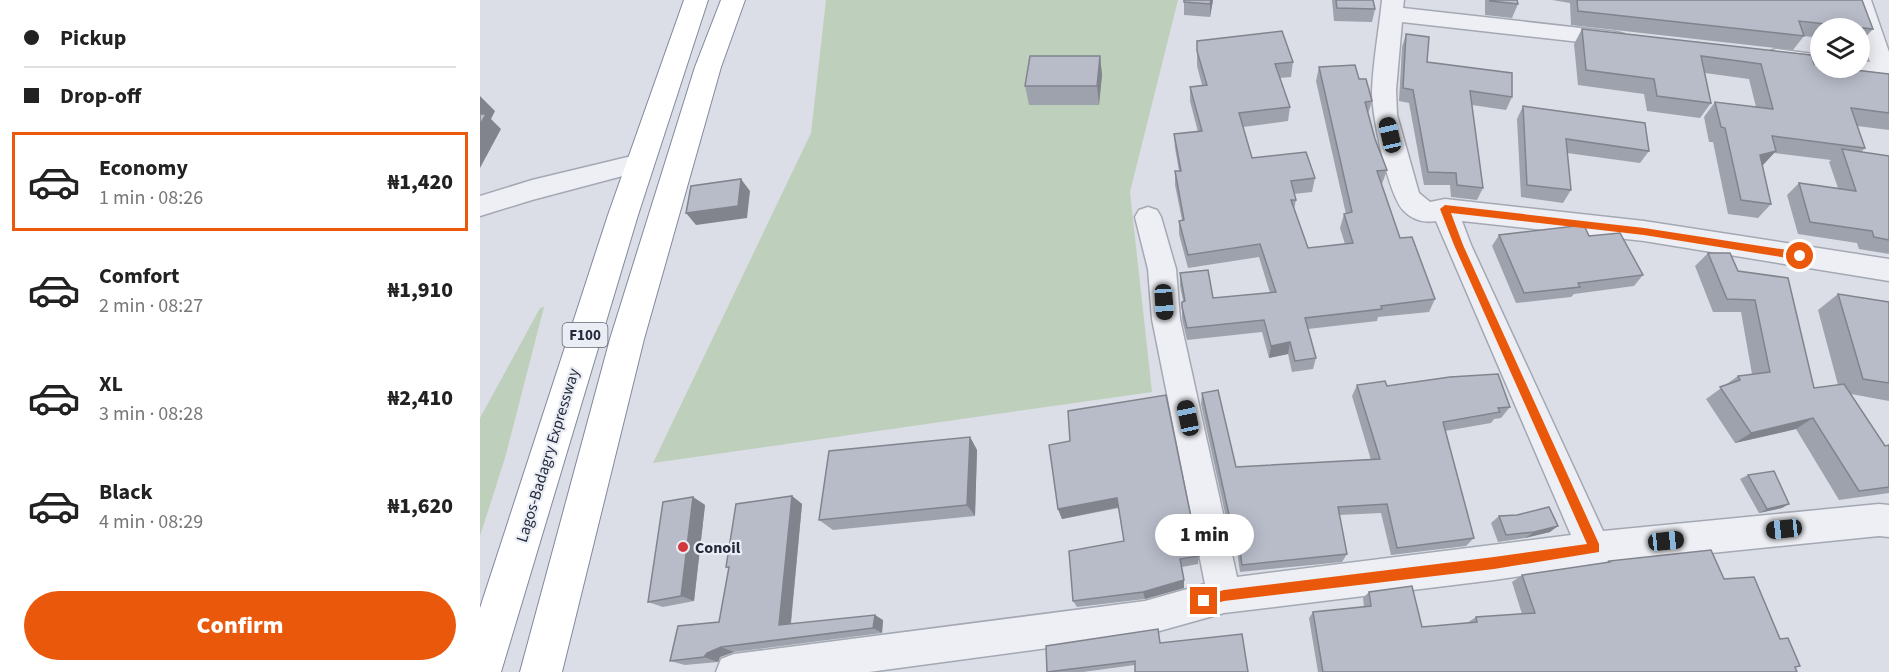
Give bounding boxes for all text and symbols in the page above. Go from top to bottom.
map controls [1810,18,1870,78]
button: layers [1810,18,1870,78]
text: Pickup [60,22,126,54]
text: Drop-off [60,80,141,112]
car [1377,115,1403,155]
text: Economy [99,152,188,184]
icon: car [27,155,81,209]
text: ₦1,420 [387,166,453,198]
text: 1 min · 08:26 [99,184,203,212]
route start [1786,242,1813,269]
text: Comfort [99,260,180,292]
icon: car [27,263,81,317]
text: ₦1,910 [387,274,453,306]
car [1154,283,1174,321]
text: 2 min · 08:27 [99,292,203,320]
road number: F100 [562,323,608,347]
street label: Lagos-Badagry Expressway [511,365,585,545]
text: XL [99,368,123,400]
icon: car [27,371,81,425]
text: ₦2,410 [387,382,453,414]
car [1175,399,1201,437]
text: 3 min · 08:28 [99,400,203,428]
text: Black [99,476,153,508]
icon: car [27,479,81,533]
text: ₦1,620 [387,490,453,522]
text: 4 min · 08:29 [99,508,203,536]
callout: 1 min [1154,514,1254,556]
car [1765,518,1803,540]
text: 1 min [1180,521,1229,549]
car [1647,530,1685,552]
place label: Conoil [695,537,741,559]
marker: Conoil [676,540,690,554]
route end [1190,587,1217,614]
button: Confirm [24,591,456,660]

